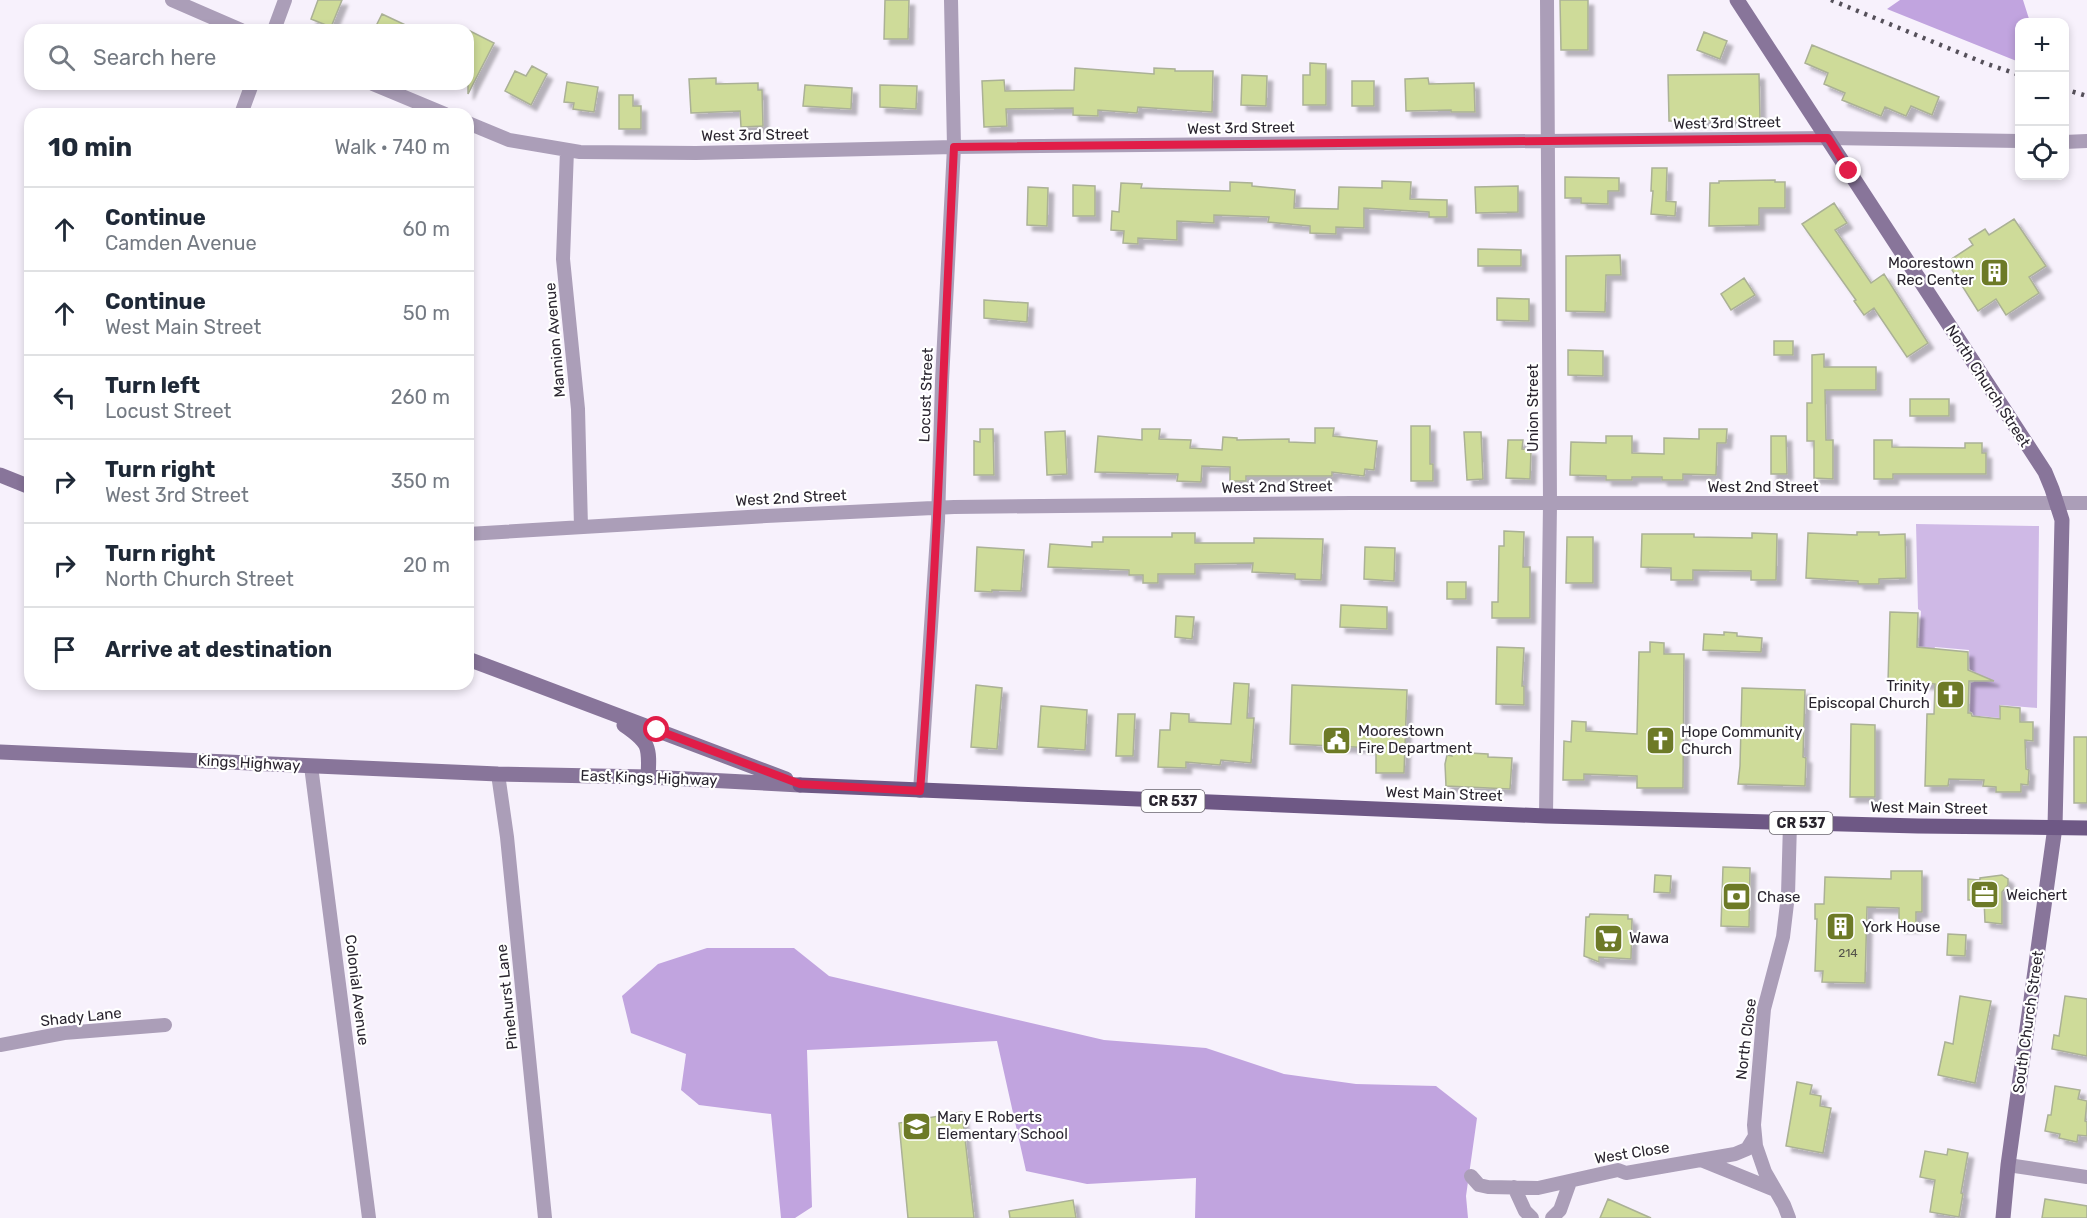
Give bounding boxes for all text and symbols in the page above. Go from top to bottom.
map controls [2015,18,2069,180]
button: + [2015,18,2069,72]
search box [24,24,474,90]
icon: search [45,41,78,74]
text: Search here [93,44,216,71]
button: − [2015,72,2069,126]
street label: West 3rd Street [1673,113,1781,133]
street label: West 3rd Street [1187,118,1295,138]
street label: West 3rd Street [701,125,809,145]
button: locate [2015,126,2069,180]
text: 10 min [48,132,132,163]
text: Walk · 740 m [335,135,450,159]
route end [1835,157,1861,183]
text: Continue [105,204,206,231]
icon: ahead [48,213,81,246]
text: 60 m [403,217,450,241]
text: Camden Avenue [105,231,257,255]
place label: Moorestown Rec Center [1888,254,1974,289]
building icon: Moorestown Rec Center [1979,256,2011,288]
street label: Mannion Avenue [541,282,569,398]
text: Continue [105,288,206,315]
icon: ahead [48,297,81,330]
text: 50 m [403,301,450,325]
text: West Main Street [105,315,261,339]
street label: North Church Street [1942,322,2034,450]
street label: Locust Street [915,347,937,443]
street label: Union Street [1524,364,1542,452]
text: Turn left [105,372,200,399]
icon: left [48,381,81,414]
text: 260 m [391,385,450,409]
text: Locust Street [105,399,231,423]
text: Turn right [105,456,215,483]
icon: right [48,465,81,498]
text: 350 m [391,469,450,493]
street label: West 2nd Street [1221,477,1333,497]
street label: West 2nd Street [1707,478,1819,496]
text: West 3rd Street [105,483,249,507]
street label: West 2nd Street [735,486,847,510]
text: Turn right [105,540,215,567]
icon: right [48,549,81,582]
text: 20 m [403,553,450,577]
text: North Church Street [105,567,294,591]
icon: arrive [48,633,81,666]
text: Arrive at destination [105,636,332,663]
place label: Trinity Episcopal Church [1808,677,1930,712]
church icon: Trinity Episcopal Church [1935,679,1967,711]
route start [643,716,669,742]
place label: Moorestown Fire Department [1358,722,1472,757]
place label: Hope Community Church [1681,723,1803,758]
public building icon: Moorestown Fire Department [1321,724,1353,756]
church icon: Hope Community Church [1644,725,1676,757]
street label: Kings Highway [197,751,301,775]
street label: East Kings Highway [580,767,718,789]
street label: West Main Street [1385,783,1503,805]
road number: CR 537 [1142,790,1204,812]
street label: West Main Street [1870,798,1988,818]
road number: CR 537 [1770,812,1832,834]
office icon: Weichert [1969,879,2001,911]
bank icon: Chase [1720,881,1752,913]
place label: Weichert [2006,886,2067,904]
place label: Chase [1757,888,1800,906]
building icon: York House [1825,911,1857,943]
place label: York House [1862,918,1940,936]
supermarket icon: Wawa [1592,922,1624,954]
place label: Wawa [1629,929,1669,947]
street label: Colonial Avenue [341,934,373,1046]
street label: Pinehurst Lane [493,943,521,1051]
house number: 214 [1838,946,1858,960]
street label: South Church Street [2009,949,2047,1094]
street label: North Close [1732,997,1760,1081]
street label: Shady Lane [40,1004,122,1030]
place label: Mary E Roberts Elementary School [937,1108,1068,1143]
school or university icon: Mary E Roberts Elementary School [900,1110,932,1142]
street label: West Close [1593,1138,1671,1168]

